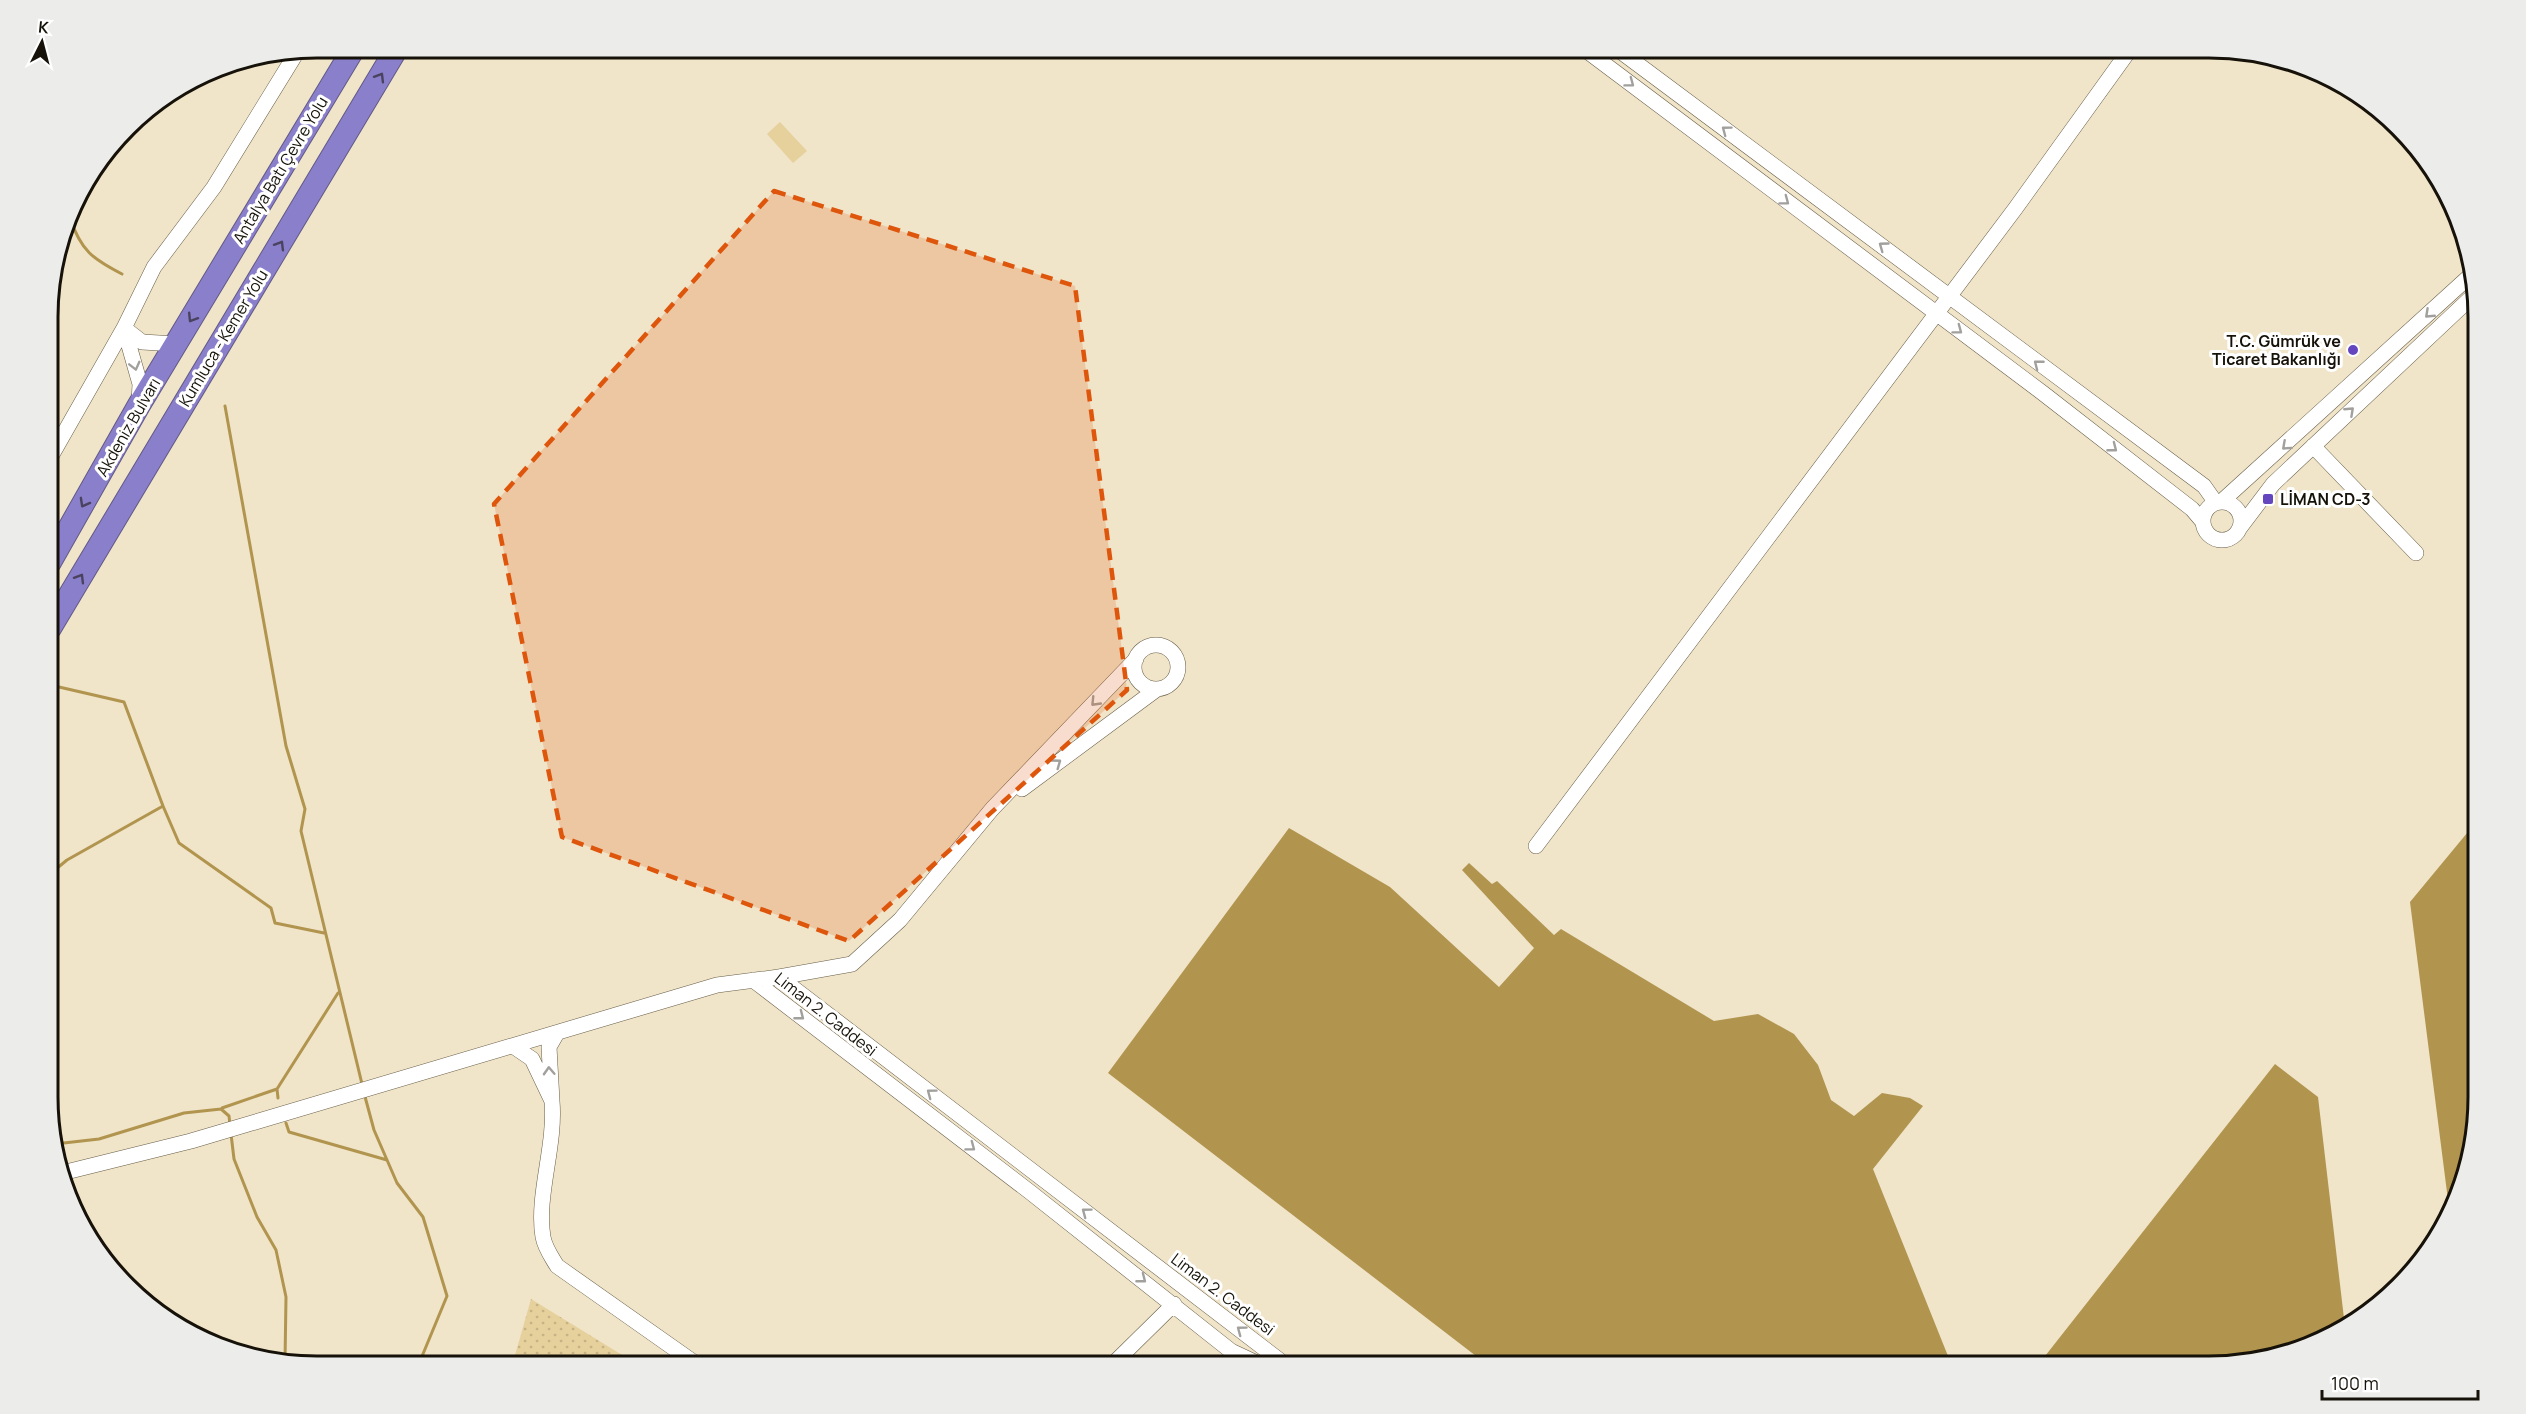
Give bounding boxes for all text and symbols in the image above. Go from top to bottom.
north arrow [12,12,72,72]
text: K [37,16,51,39]
one-way arrow [372,73,384,83]
one-way arrow [1623,76,1634,87]
street label: Antalya Batı Çevre Yolu [227,92,333,248]
one-way arrow [1722,127,1733,138]
one-way arrow [1779,193,1790,204]
one-way arrow [273,241,284,251]
one-way arrow [1879,242,1890,253]
street label: Kumluca - Kemer Yolu [173,265,273,411]
one-way arrow [2426,307,2436,318]
one-way arrow [188,312,200,322]
one-way arrow [1952,323,1963,334]
place label: T.C. Gümrük ve Ticaret Bakanlığı [2212,330,2341,370]
marker: T.C. Gümrük ve Ticaret Bakanlığı [2346,343,2360,357]
one-way arrow [128,361,141,371]
one-way arrow [2034,361,2045,372]
street label: Akdeniz Bulvarı [91,374,165,480]
one-way arrow [2344,407,2354,418]
one-way arrow [2282,439,2292,450]
one-way arrow [2107,441,2118,452]
place label: LİMAN CD-3 [2280,488,2371,510]
marker: LİMAN CD-3 [2261,492,2275,506]
one-way arrow [80,497,91,507]
one-way arrow [73,574,84,584]
one-way arrow [1092,694,1103,705]
one-way arrow [1050,759,1061,770]
street label: Liman 2. Caddesi [770,967,882,1061]
one-way arrow [793,1009,804,1020]
one-way arrow [543,1066,556,1075]
one-way arrow [927,1089,938,1100]
one-way arrow [965,1140,976,1151]
one-way arrow [1081,1208,1092,1219]
street label: Liman 2. Caddesi [1167,1248,1279,1340]
one-way arrow [1135,1272,1146,1283]
one-way arrow [1236,1326,1247,1337]
scale bar [2322,1363,2478,1401]
text: 100 m [2331,1371,2379,1395]

